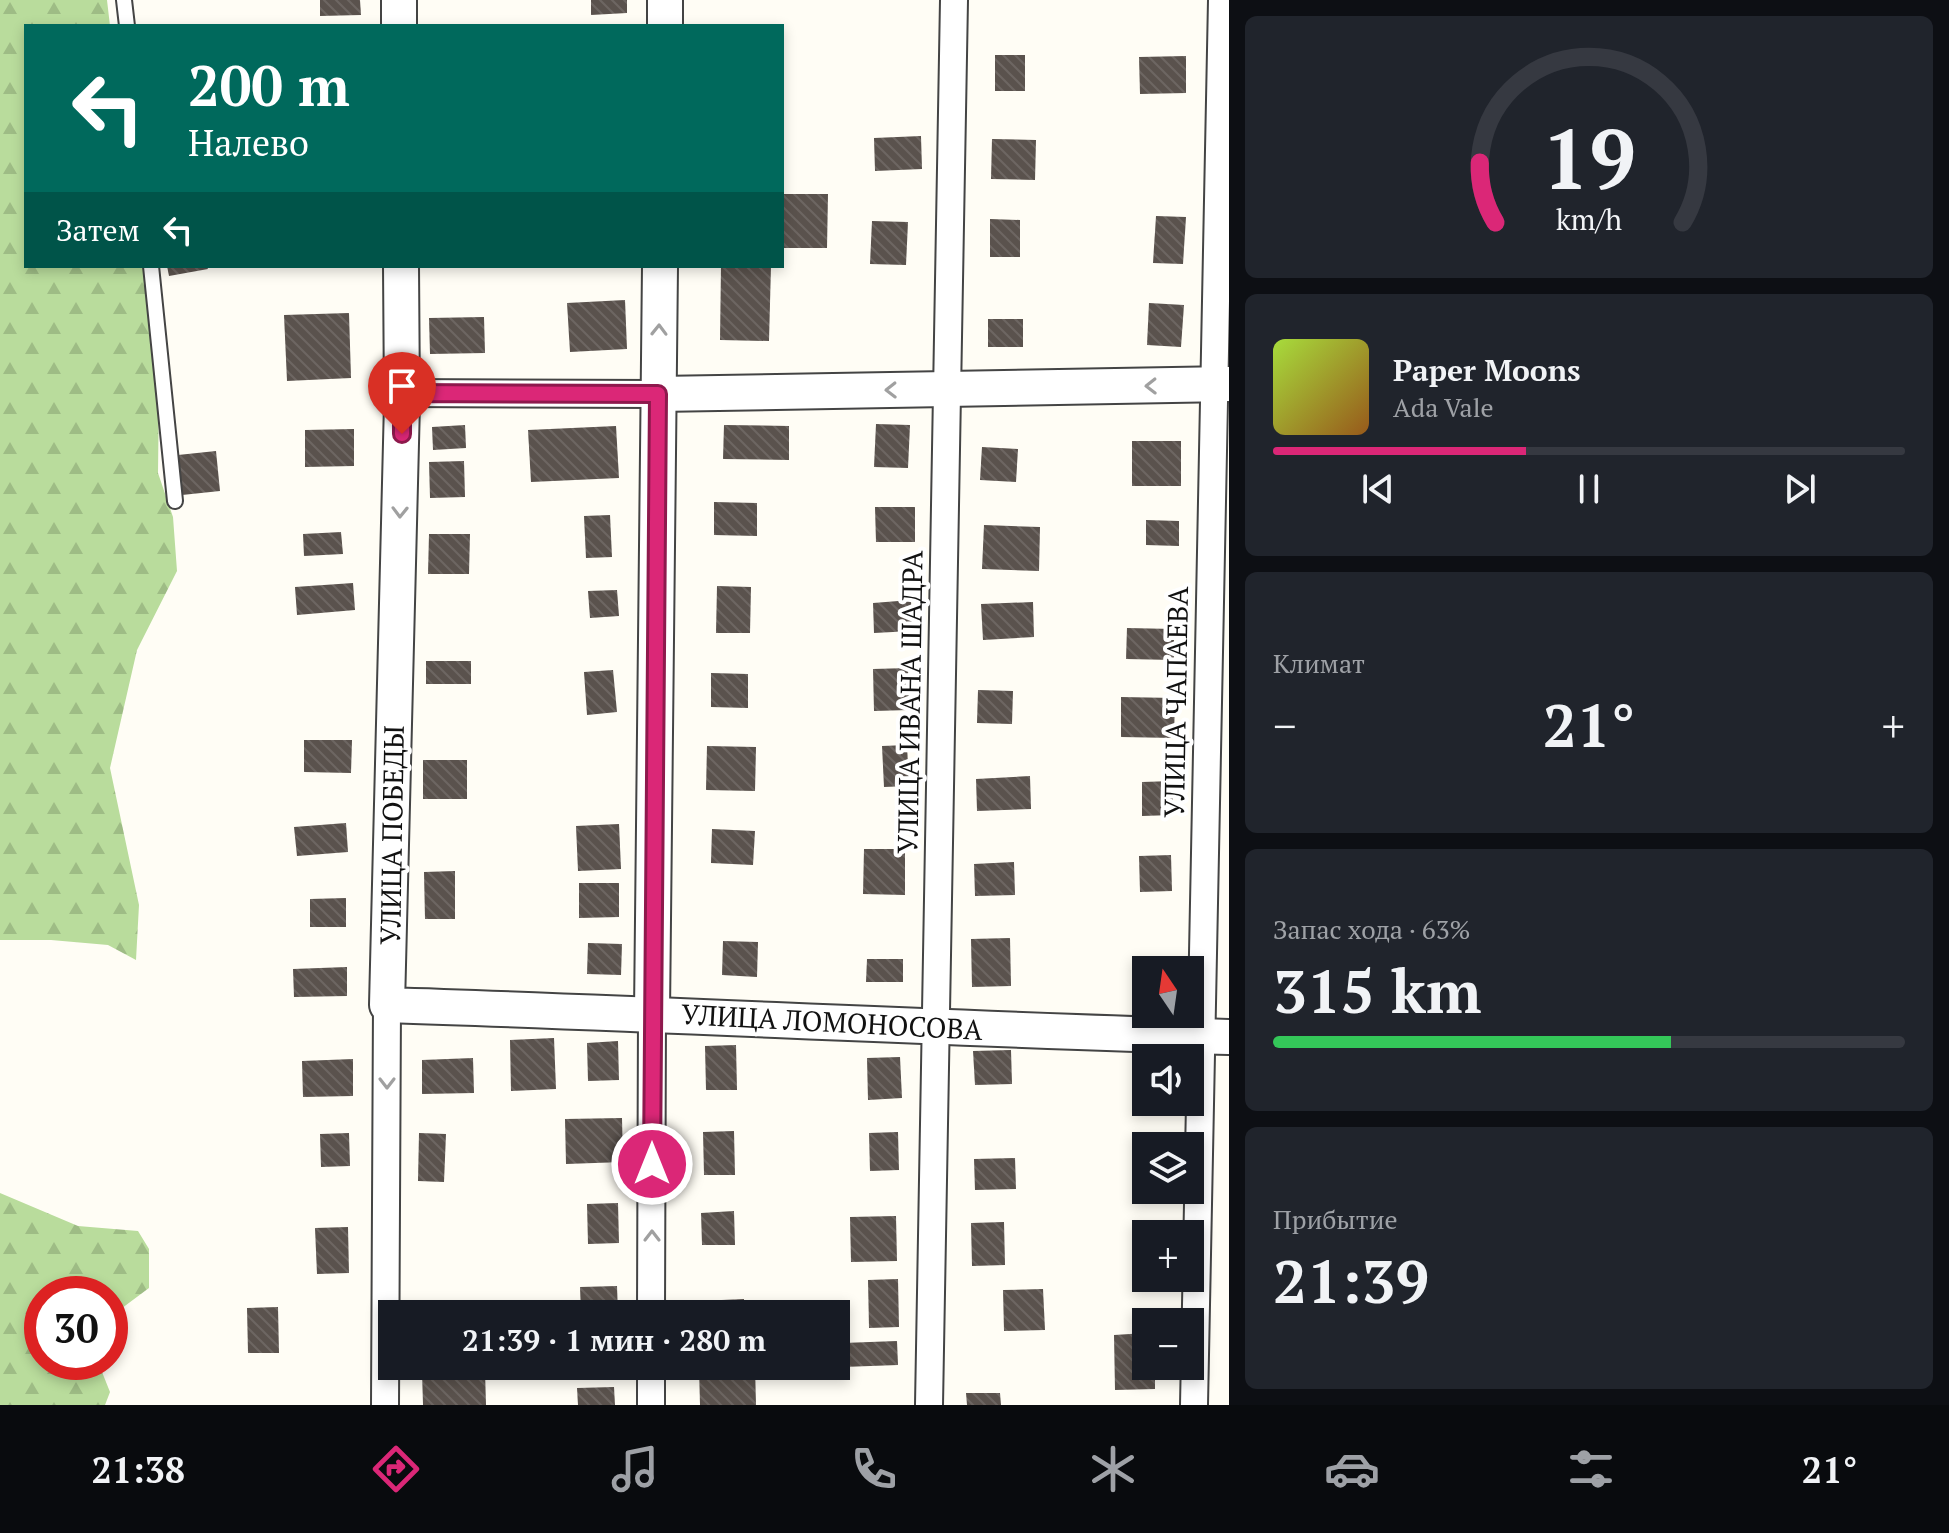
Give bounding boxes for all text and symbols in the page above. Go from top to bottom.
text: 200 m [188,48,350,122]
icon: left [56,56,160,160]
text: 19 [1542,102,1636,212]
text: Налево [188,119,309,166]
text: km/h [1556,200,1622,238]
icon: left [156,208,200,252]
text: Затем [56,210,140,250]
one-way arrow [650,323,668,336]
text: Paper Moons [1393,350,1581,390]
pin [368,352,436,434]
icon: arrive [380,364,424,408]
one-way arrow [1144,377,1157,394]
one-way arrow [884,381,897,399]
text: Ada Vale [1393,390,1494,424]
icon: previous [1356,467,1400,511]
icon: pause [1567,467,1611,511]
icon: next [1778,467,1822,511]
one-way arrow [391,506,408,519]
street label: УЛИЦА ИВАНА ШАДРА [888,549,931,854]
street label: УЛИЦА ЧАПАЕВА [1155,585,1196,818]
text: Климат [1273,646,1365,680]
text: 21° [1543,685,1635,764]
text: − [1273,696,1296,755]
text: + [1882,696,1905,755]
street label: УЛИЦА ПОБЕДЫ [371,725,412,945]
text: Запас хода · 63% [1273,912,1471,946]
text: 315 km [1273,951,1481,1030]
north arrow [1132,956,1204,1028]
map controls [1132,956,1204,1380]
street label: УЛИЦА ЛОМОНОСОВА [680,995,985,1048]
button: sound [1132,1044,1204,1116]
one-way arrow [378,1077,396,1090]
position arrow [610,1122,694,1206]
button: layers [1132,1132,1204,1204]
text: Прибытие [1273,1202,1398,1236]
button: + [1132,1220,1204,1292]
one-way arrow [643,1229,660,1242]
text: 21:39 [1273,1241,1429,1320]
speed limit sign: 30 [24,1276,128,1380]
button: − [1132,1308,1204,1380]
text: 21:39 · 1 мин · 280 m [462,1320,766,1360]
icon: directions [368,1441,424,1497]
icon: music [607,1441,663,1497]
icon: phone [846,1441,902,1497]
icon: climate [1085,1441,1141,1497]
icon: car [1324,1441,1380,1497]
icon: filters [1563,1441,1619,1497]
text: 21:38 [91,1446,185,1493]
text: 21° [1802,1446,1857,1493]

